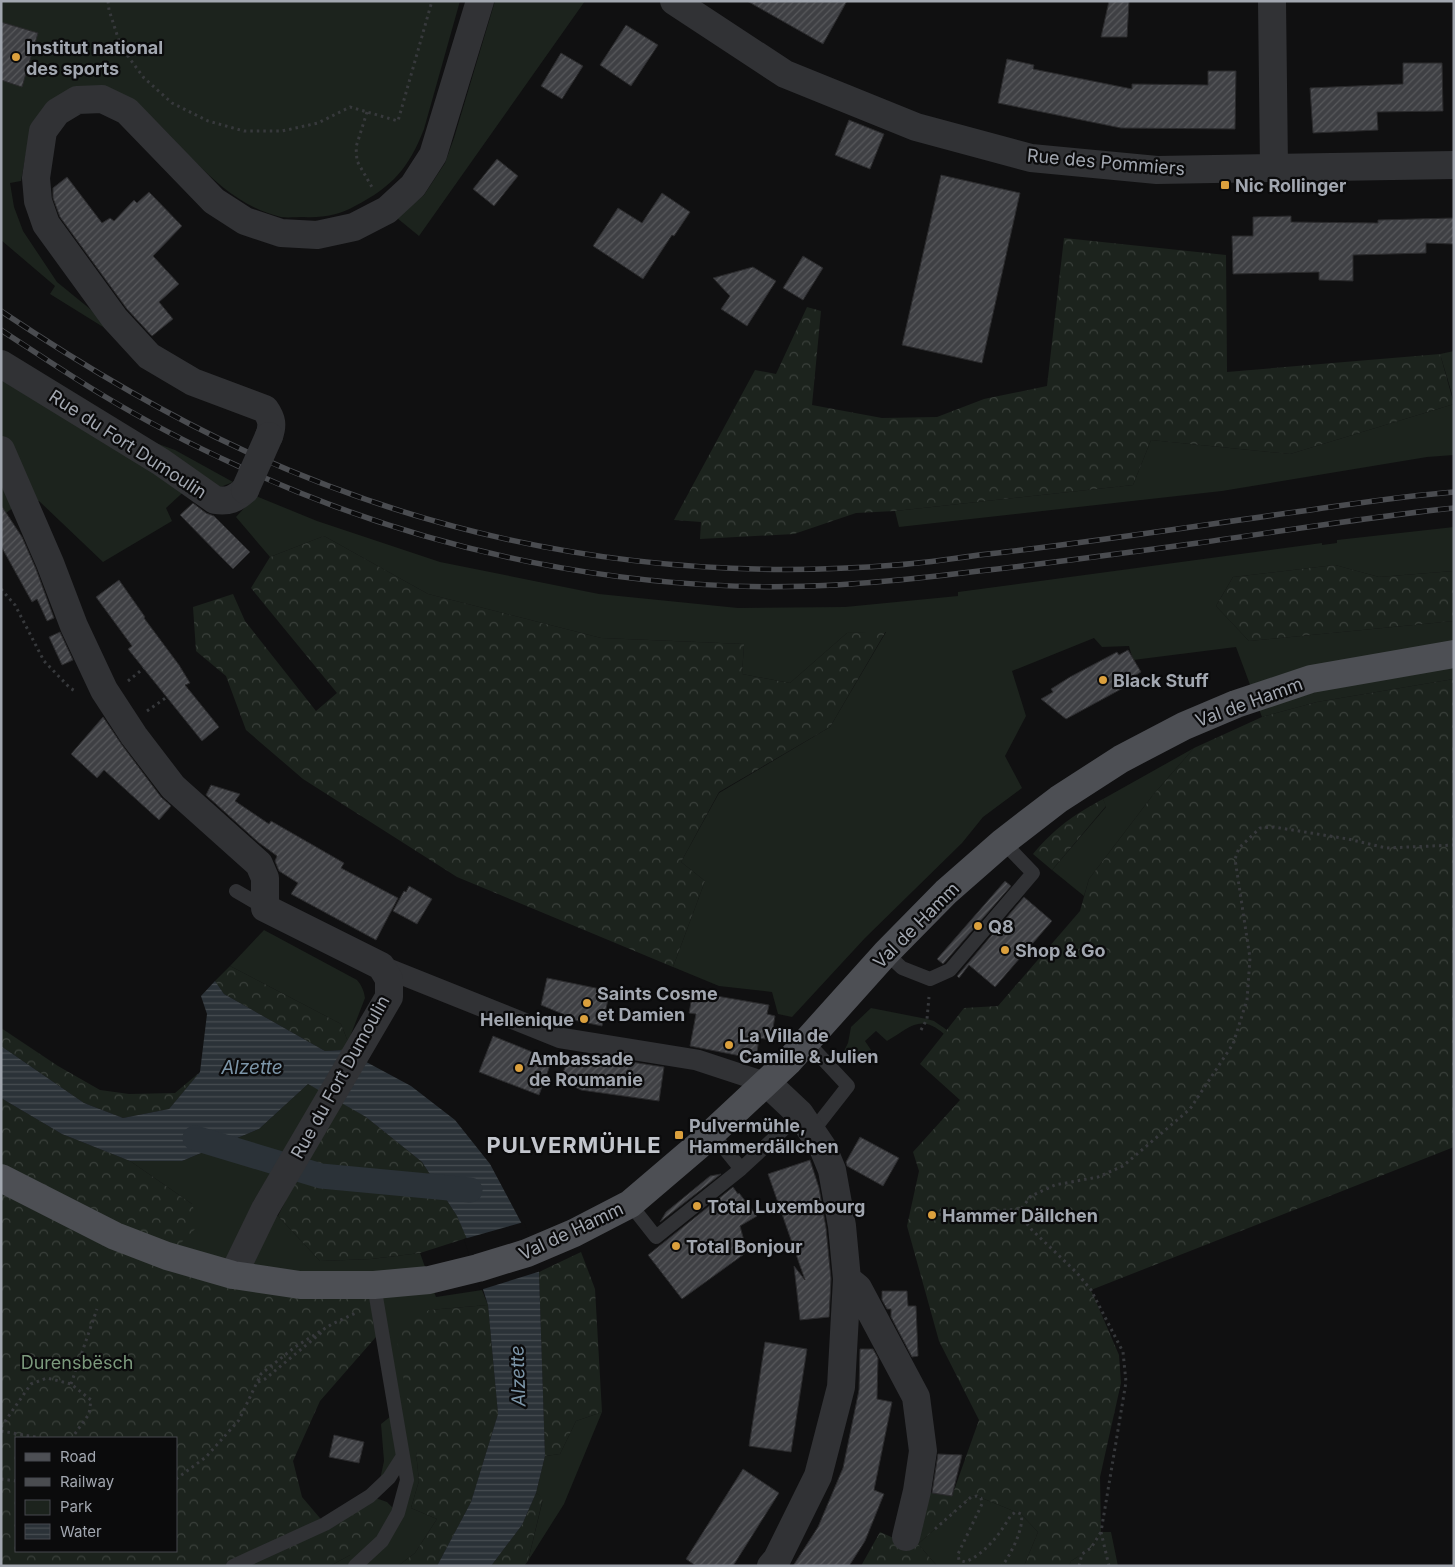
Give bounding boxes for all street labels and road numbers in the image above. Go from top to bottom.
street label: Rue des Pommiers [1026,145,1186,179]
street label: Rue du Fort Dumoulin [45,385,211,503]
street label: Val de Hamm [1192,673,1306,731]
street label: Val de Hamm [869,878,963,972]
street label: Rue du Fort Dumoulin [286,992,394,1162]
street label: Val de Hamm [516,1198,626,1264]

